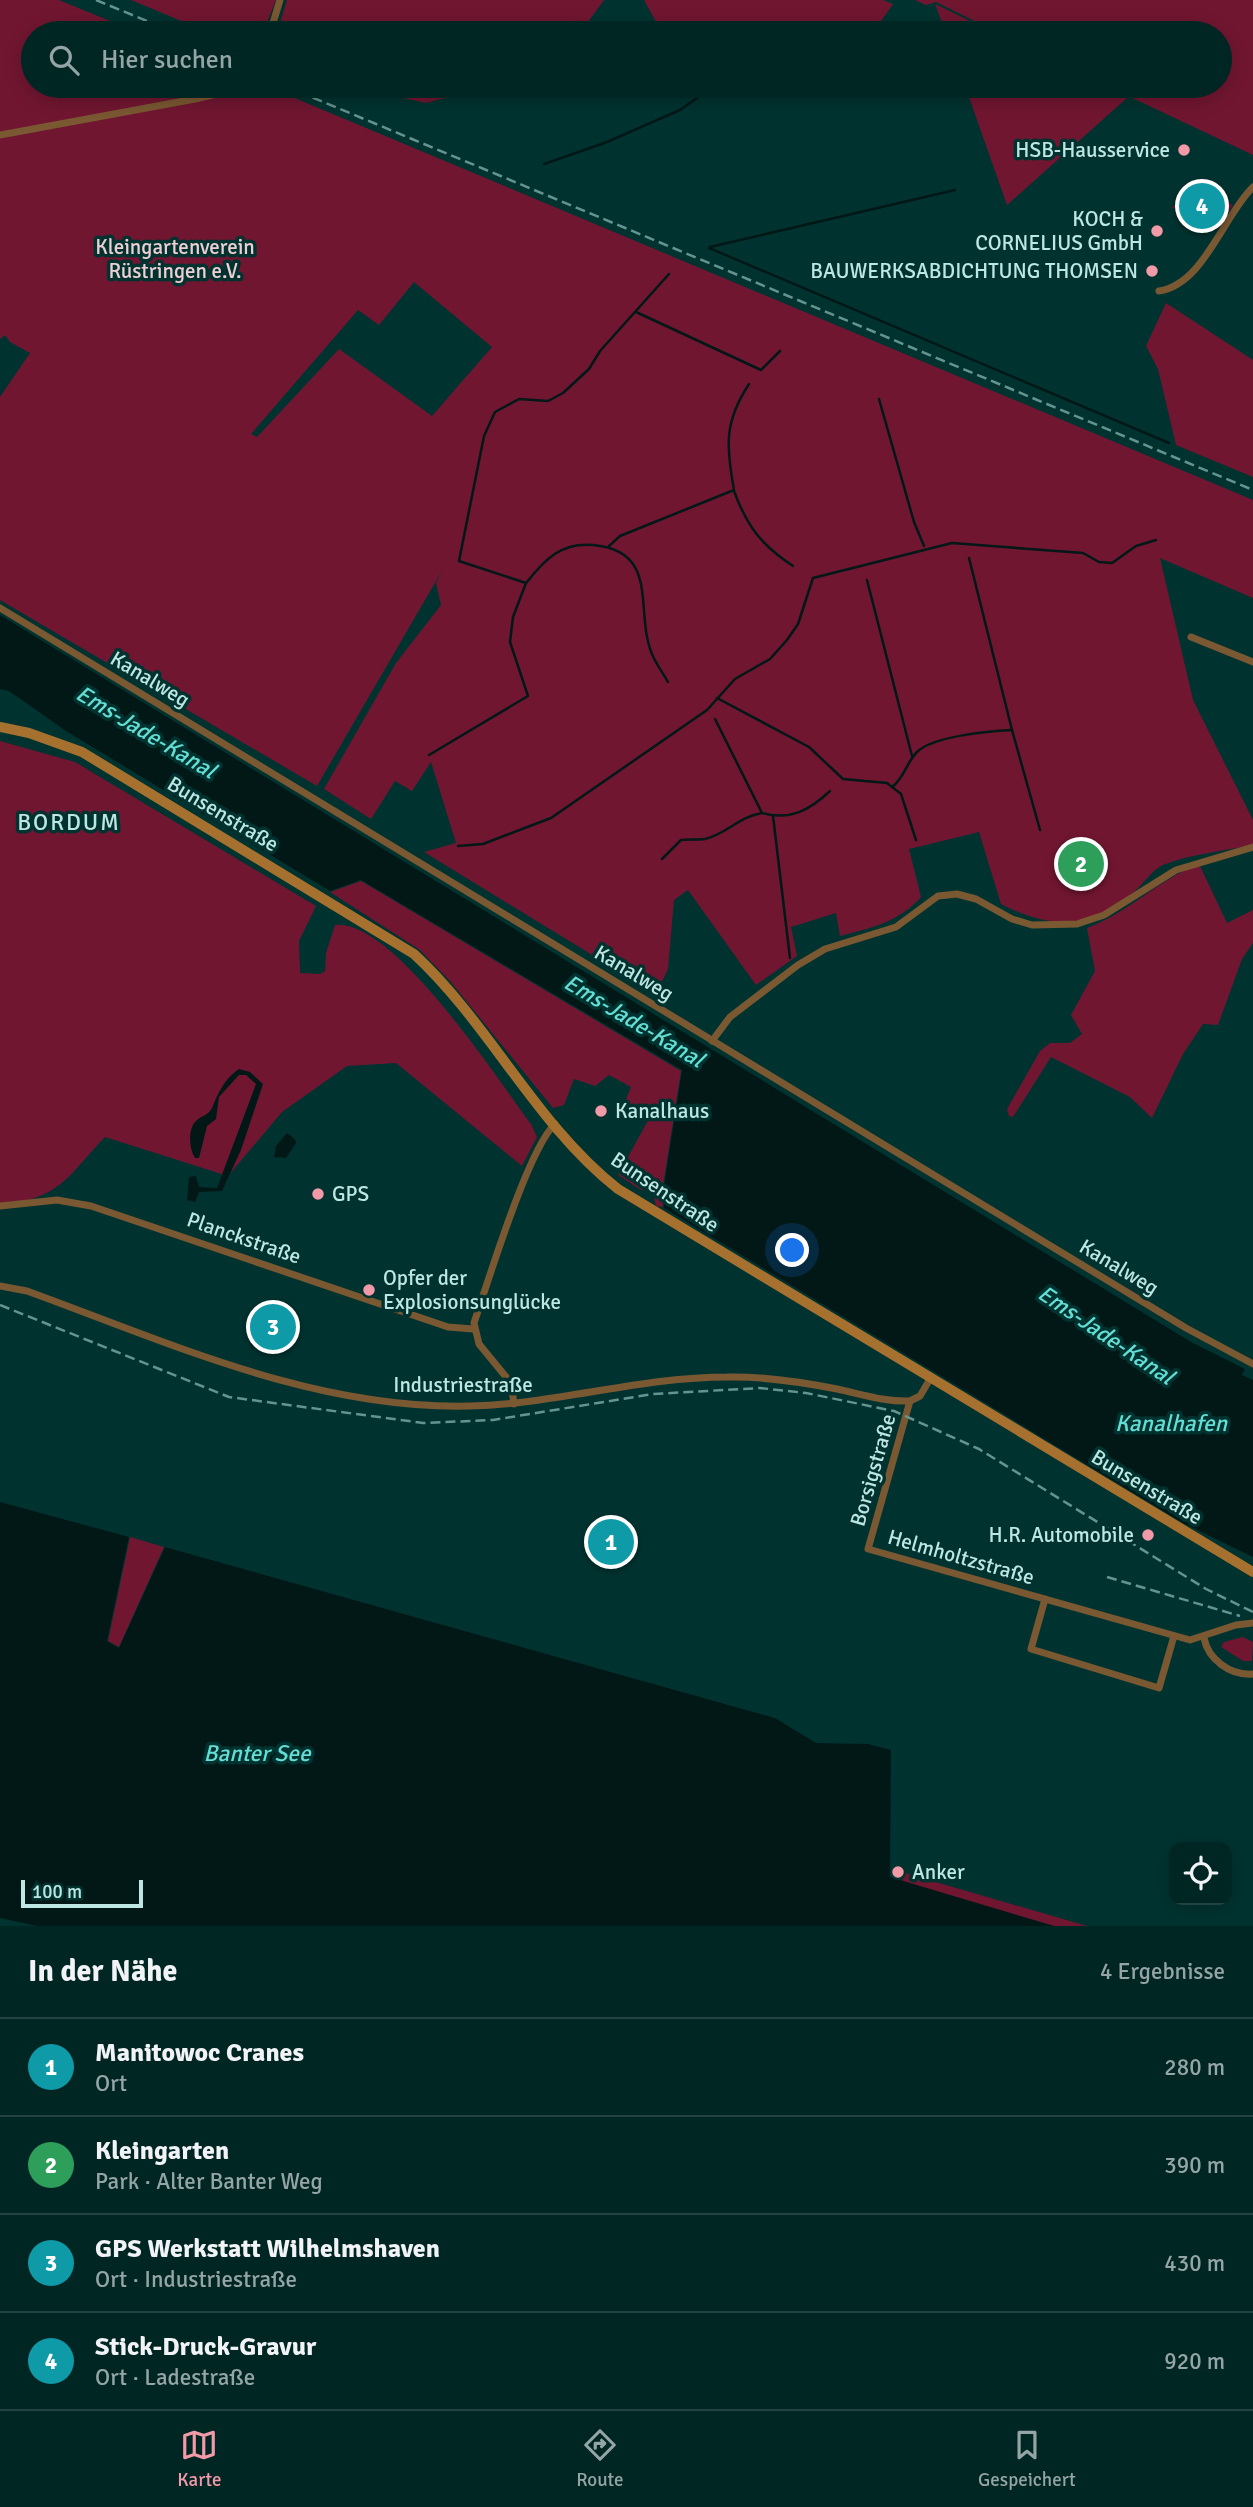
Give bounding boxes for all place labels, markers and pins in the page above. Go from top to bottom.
place label: HSB-Hausservice [1015,137,1170,163]
marker: HSB-Hausservice [1176,142,1192,158]
pin: 4 [1179,180,1225,232]
place label: KOCH & CORNELIUS GmbH [975,206,1143,256]
marker: KOCH & CORNELIUS GmbH [1149,223,1165,239]
place label: BAUWERKSABDICHTUNG THOMSEN [810,258,1138,284]
marker: BAUWERKSABDICHTUNG THOMSEN [1144,263,1160,279]
pin: 2 [1058,838,1104,890]
place label: Kanalhaus [615,1098,709,1124]
marker: Kanalhaus [593,1103,609,1119]
place label: GPS [332,1181,369,1207]
marker: GPS [310,1186,326,1202]
place label: Opfer der Explosionsunglücke [383,1265,561,1315]
marker: Opfer der Explosionsunglücke [361,1282,377,1298]
pin: 3 [250,1301,296,1353]
pin: 1 [588,1516,634,1568]
place label: H.R. Automobile [988,1522,1134,1548]
marker: H.R. Automobile [1140,1527,1156,1543]
place label: Anker [912,1859,965,1885]
marker: Anker [890,1864,906,1880]

